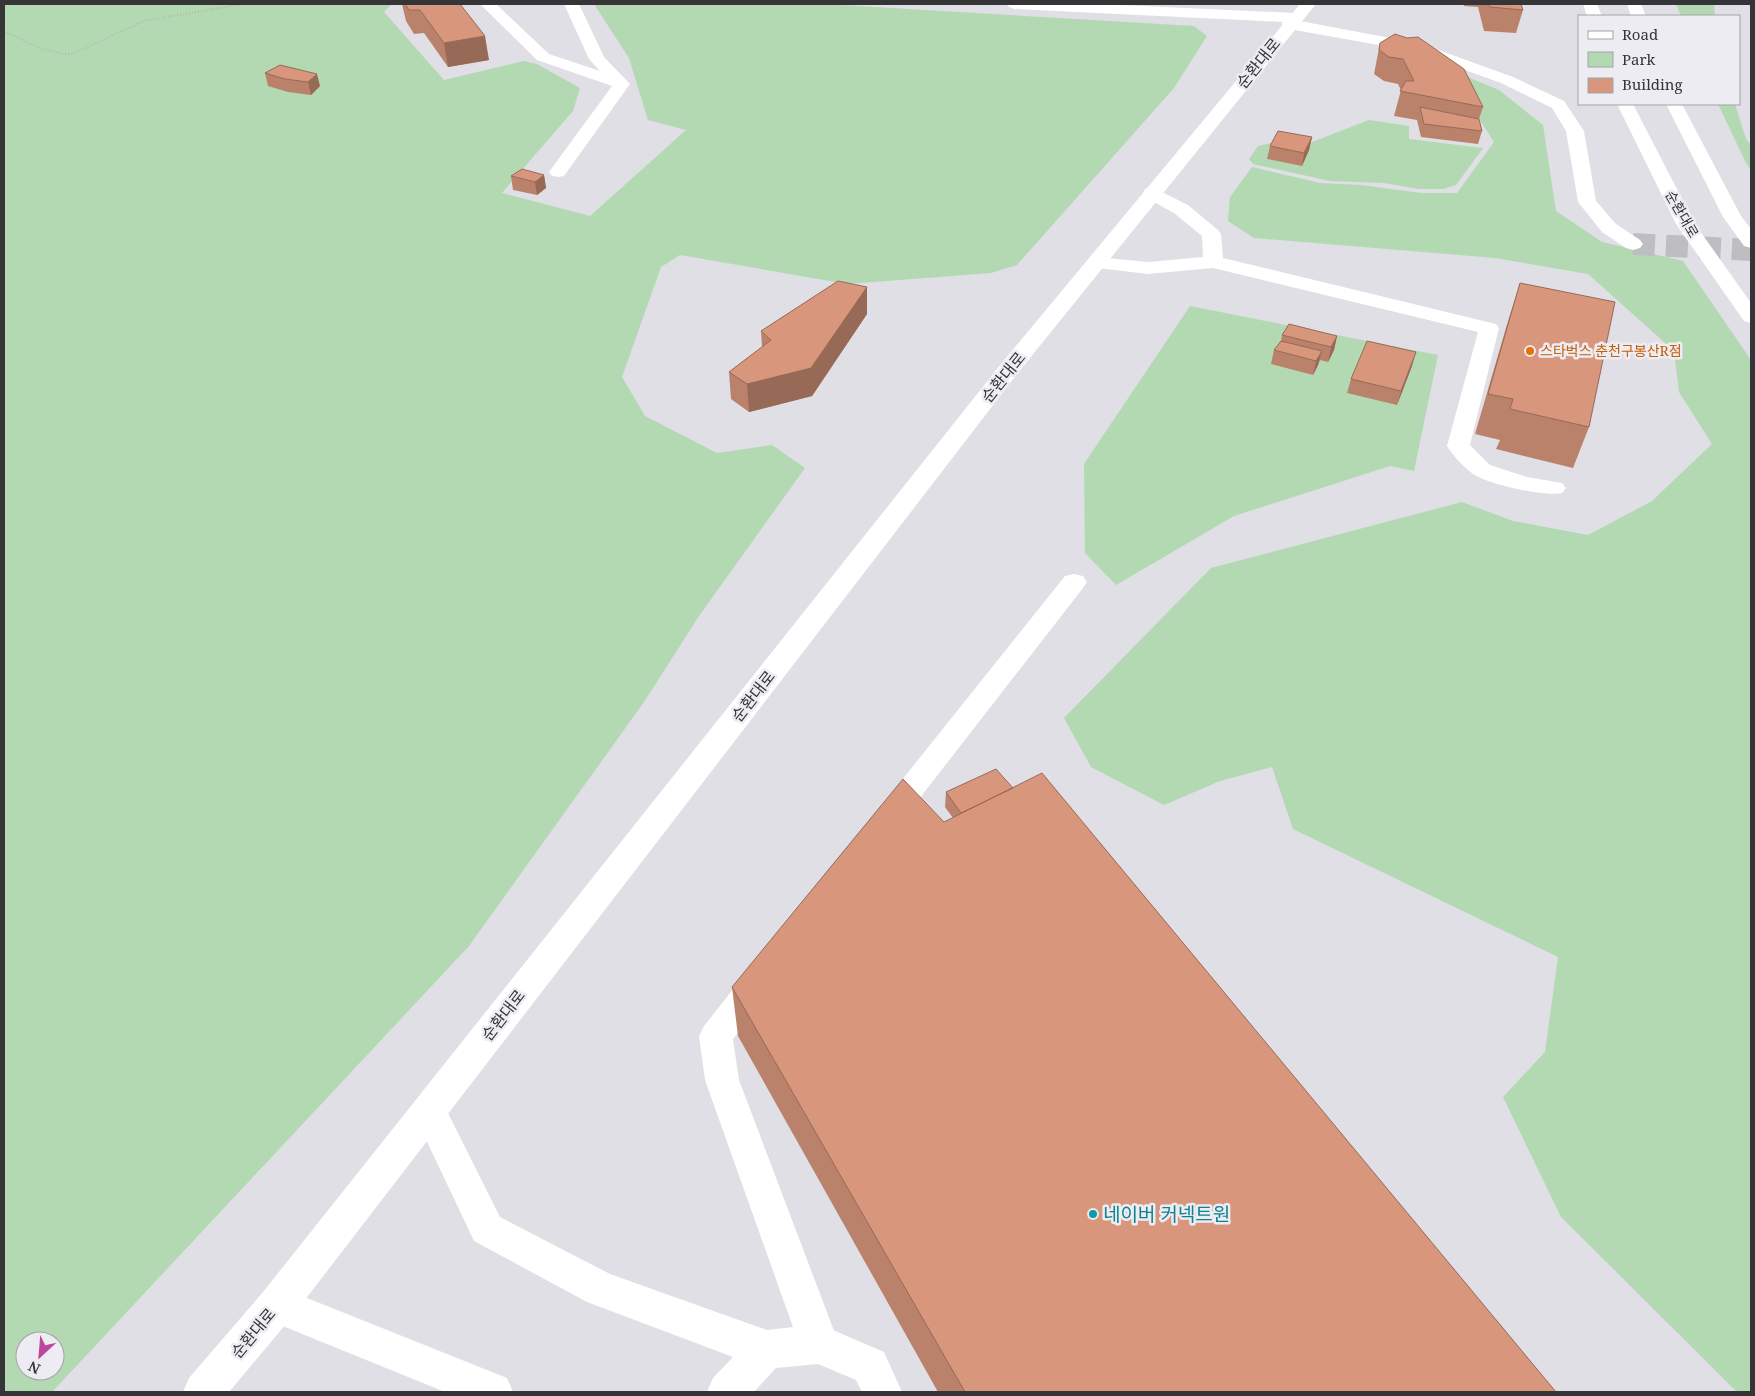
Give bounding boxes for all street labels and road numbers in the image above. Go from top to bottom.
street label: 순환대로 [1231,33,1285,93]
street label: 순환대로 [1661,187,1704,241]
street label: 순환대로 [976,347,1030,407]
street label: 순환대로 [726,666,780,726]
street label: 순환대로 [476,985,530,1045]
street label: 순환대로 [226,1303,281,1363]

